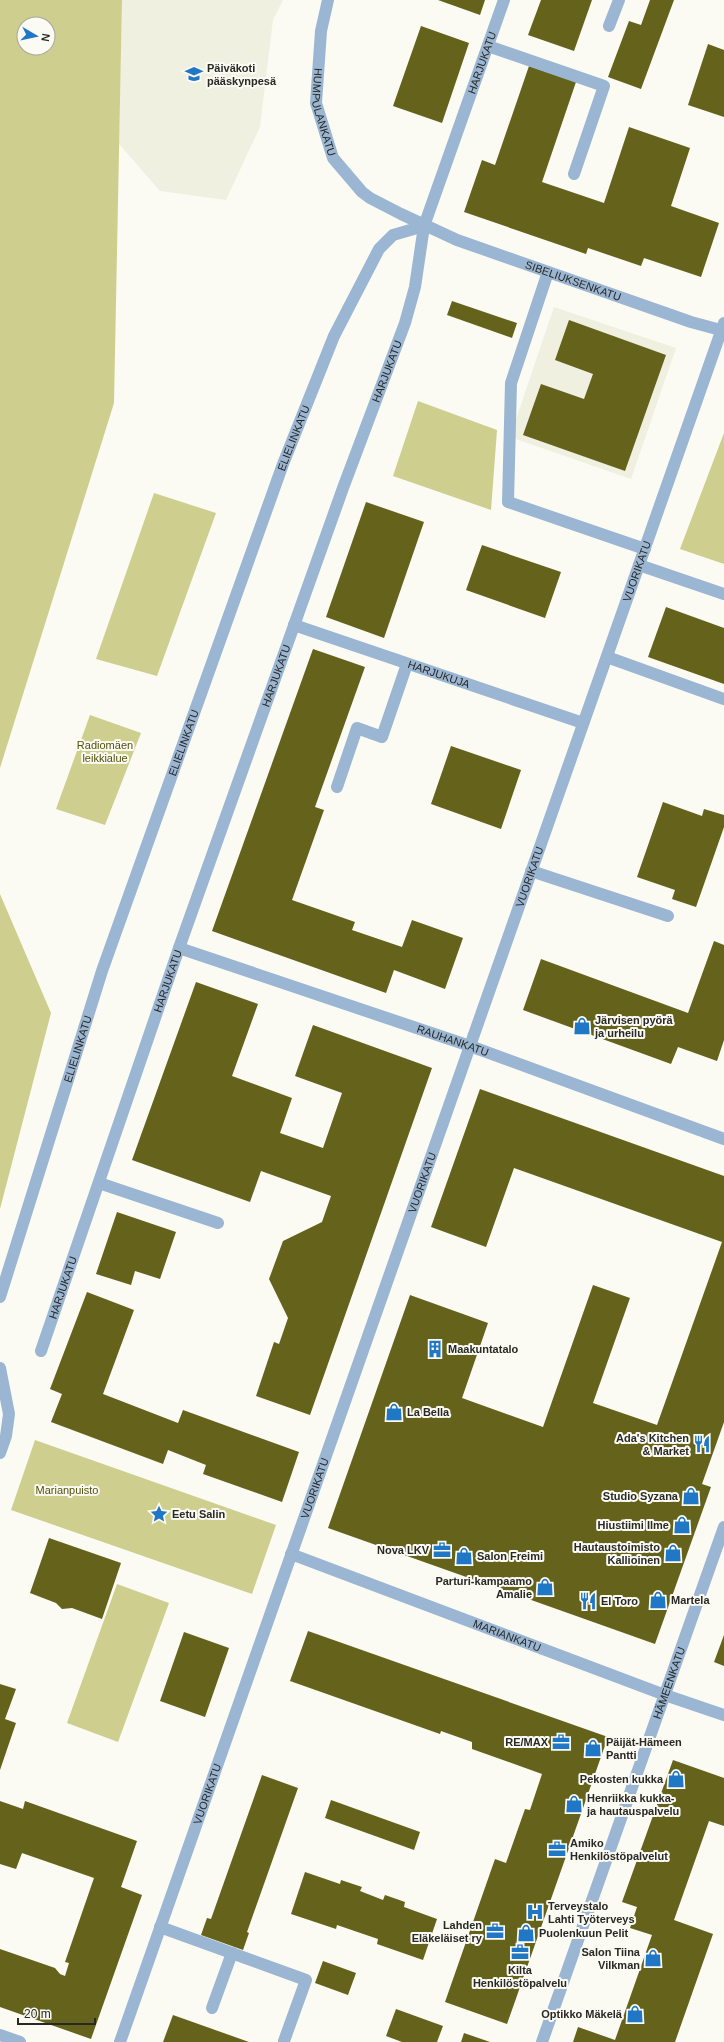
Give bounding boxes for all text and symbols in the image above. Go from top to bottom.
north arrow [16,16,56,56]
street label: HARJUKATU [465,30,498,95]
text: N [39,33,52,42]
place label: Päiväkoti pääskynpesä [207,62,277,87]
school or university icon: Päiväkoti pääskynpesä [184,64,204,84]
street label: HUMPULANKATU [309,68,338,158]
street label: SIBELIUKSENKATU [524,258,623,303]
street label: HARJUKATU [370,339,404,404]
street label: ELIELINKATU [275,403,312,472]
street label: VUORIKATU [621,539,653,603]
street label: HARJUKATU [259,643,293,709]
street label: HARJUKUJA [406,658,472,690]
street label: ELIELINKATU [166,708,201,777]
park label: Radiomäen leikkialue [77,739,133,764]
street label: VUORIKATU [513,845,546,909]
street label: HARJUKATU [151,948,184,1014]
street label: ELIELINKATU [62,1014,94,1084]
place label: Järvisen pyörä ja urheilu [594,1014,674,1039]
shop icon: Järvisen pyörä ja urheilu [572,1016,592,1036]
street label: RAUHANKATU [415,1023,490,1058]
street label: VUORIKATU [406,1151,438,1214]
street label: HARJUKATU [46,1255,79,1320]
building icon: Maakuntatalo [425,1339,445,1359]
place label: Maakuntatalo [448,1343,519,1355]
shop icon: La Bella [384,1402,404,1422]
place label: La Bella [407,1406,450,1418]
place label: Ada's Kitchen & Market [616,1432,689,1457]
restaurant icon: Ada's Kitchen & Market [692,1434,712,1454]
street label: VUORIKATU [298,1456,331,1520]
park label: Marianpuisto [36,1484,98,1496]
shop icon: Studio Syzana [681,1486,701,1506]
place label: Studio Syzana [603,1490,679,1502]
place icon: Eetu Salin [149,1504,169,1524]
place label: Eetu Salin [172,1508,225,1520]
shop icon: Hiustiimi Ilme [672,1515,692,1535]
place label: Hiustiimi Ilme [597,1519,669,1531]
office icon: Nova LKV [432,1540,452,1560]
place label: Hautaustoimisto Kallioinen [574,1541,660,1566]
shop icon: Hautaustoimisto Kallioinen [663,1543,683,1563]
place label: Nova LKV [377,1544,430,1556]
shop icon: Salon Freimi [454,1546,474,1566]
place label: Salon Freimi [477,1550,543,1562]
place label: Parturi-kampaamo Amalie [435,1575,532,1600]
shop icon: Parturi-kampaamo Amalie [535,1577,555,1597]
shop icon: Martela [648,1590,668,1610]
restaurant icon: El Toro [578,1591,598,1611]
place label: Martela [671,1594,710,1606]
place label: El Toro [601,1595,638,1607]
street label: MARIANKATU [472,1617,543,1654]
street label: HÄMEENKATU [651,1645,687,1720]
office icon: RE/MAX [551,1732,571,1752]
place label: RE/MAX [505,1736,549,1748]
place label: Päijät-Hämeen Pantti [606,1736,682,1761]
shop icon: Päijät-Hämeen Pantti [583,1738,603,1758]
street label: VUORIKATU [191,1762,223,1826]
shop icon: Pekosten kukka [666,1769,686,1789]
place label: Pekosten kukka [580,1773,664,1785]
place label: Henriikka kukka- ja hautauspalvelu [586,1792,679,1817]
shop icon: Henriikka kukka- ja hautauspalvelu [564,1794,584,1814]
place label: Amiko Henkilöstöpalvelut [570,1837,668,1862]
office icon: Amiko Henkilöstöpalvelut [547,1839,567,1859]
place label: Terveystalo Lahti Työterveys [548,1900,635,1925]
hospital icon: Terveystalo Lahti Työterveys [525,1902,545,1922]
place label: Lahden Eläkeläiset ry [412,1919,483,1944]
office icon: Lahden Eläkeläiset ry [485,1921,505,1941]
shop icon: Puolenkuun Pelit [516,1923,536,1943]
place label: Puolenkuun Pelit [539,1927,629,1939]
office icon: Kilta Henkilöstöpalvelu [510,1942,530,1962]
place label: Salon Tiina Vilkman [582,1946,641,1971]
shop icon: Salon Tiina Vilkman [643,1948,663,1968]
place label: Kilta Henkilöstöpalvelu [473,1964,567,1989]
scale bar [18,2000,95,2026]
shop icon: Optikko Mäkelä [625,2004,645,2024]
text: 20 m [24,2007,51,2021]
place label: Optikko Mäkelä [541,2008,623,2020]

